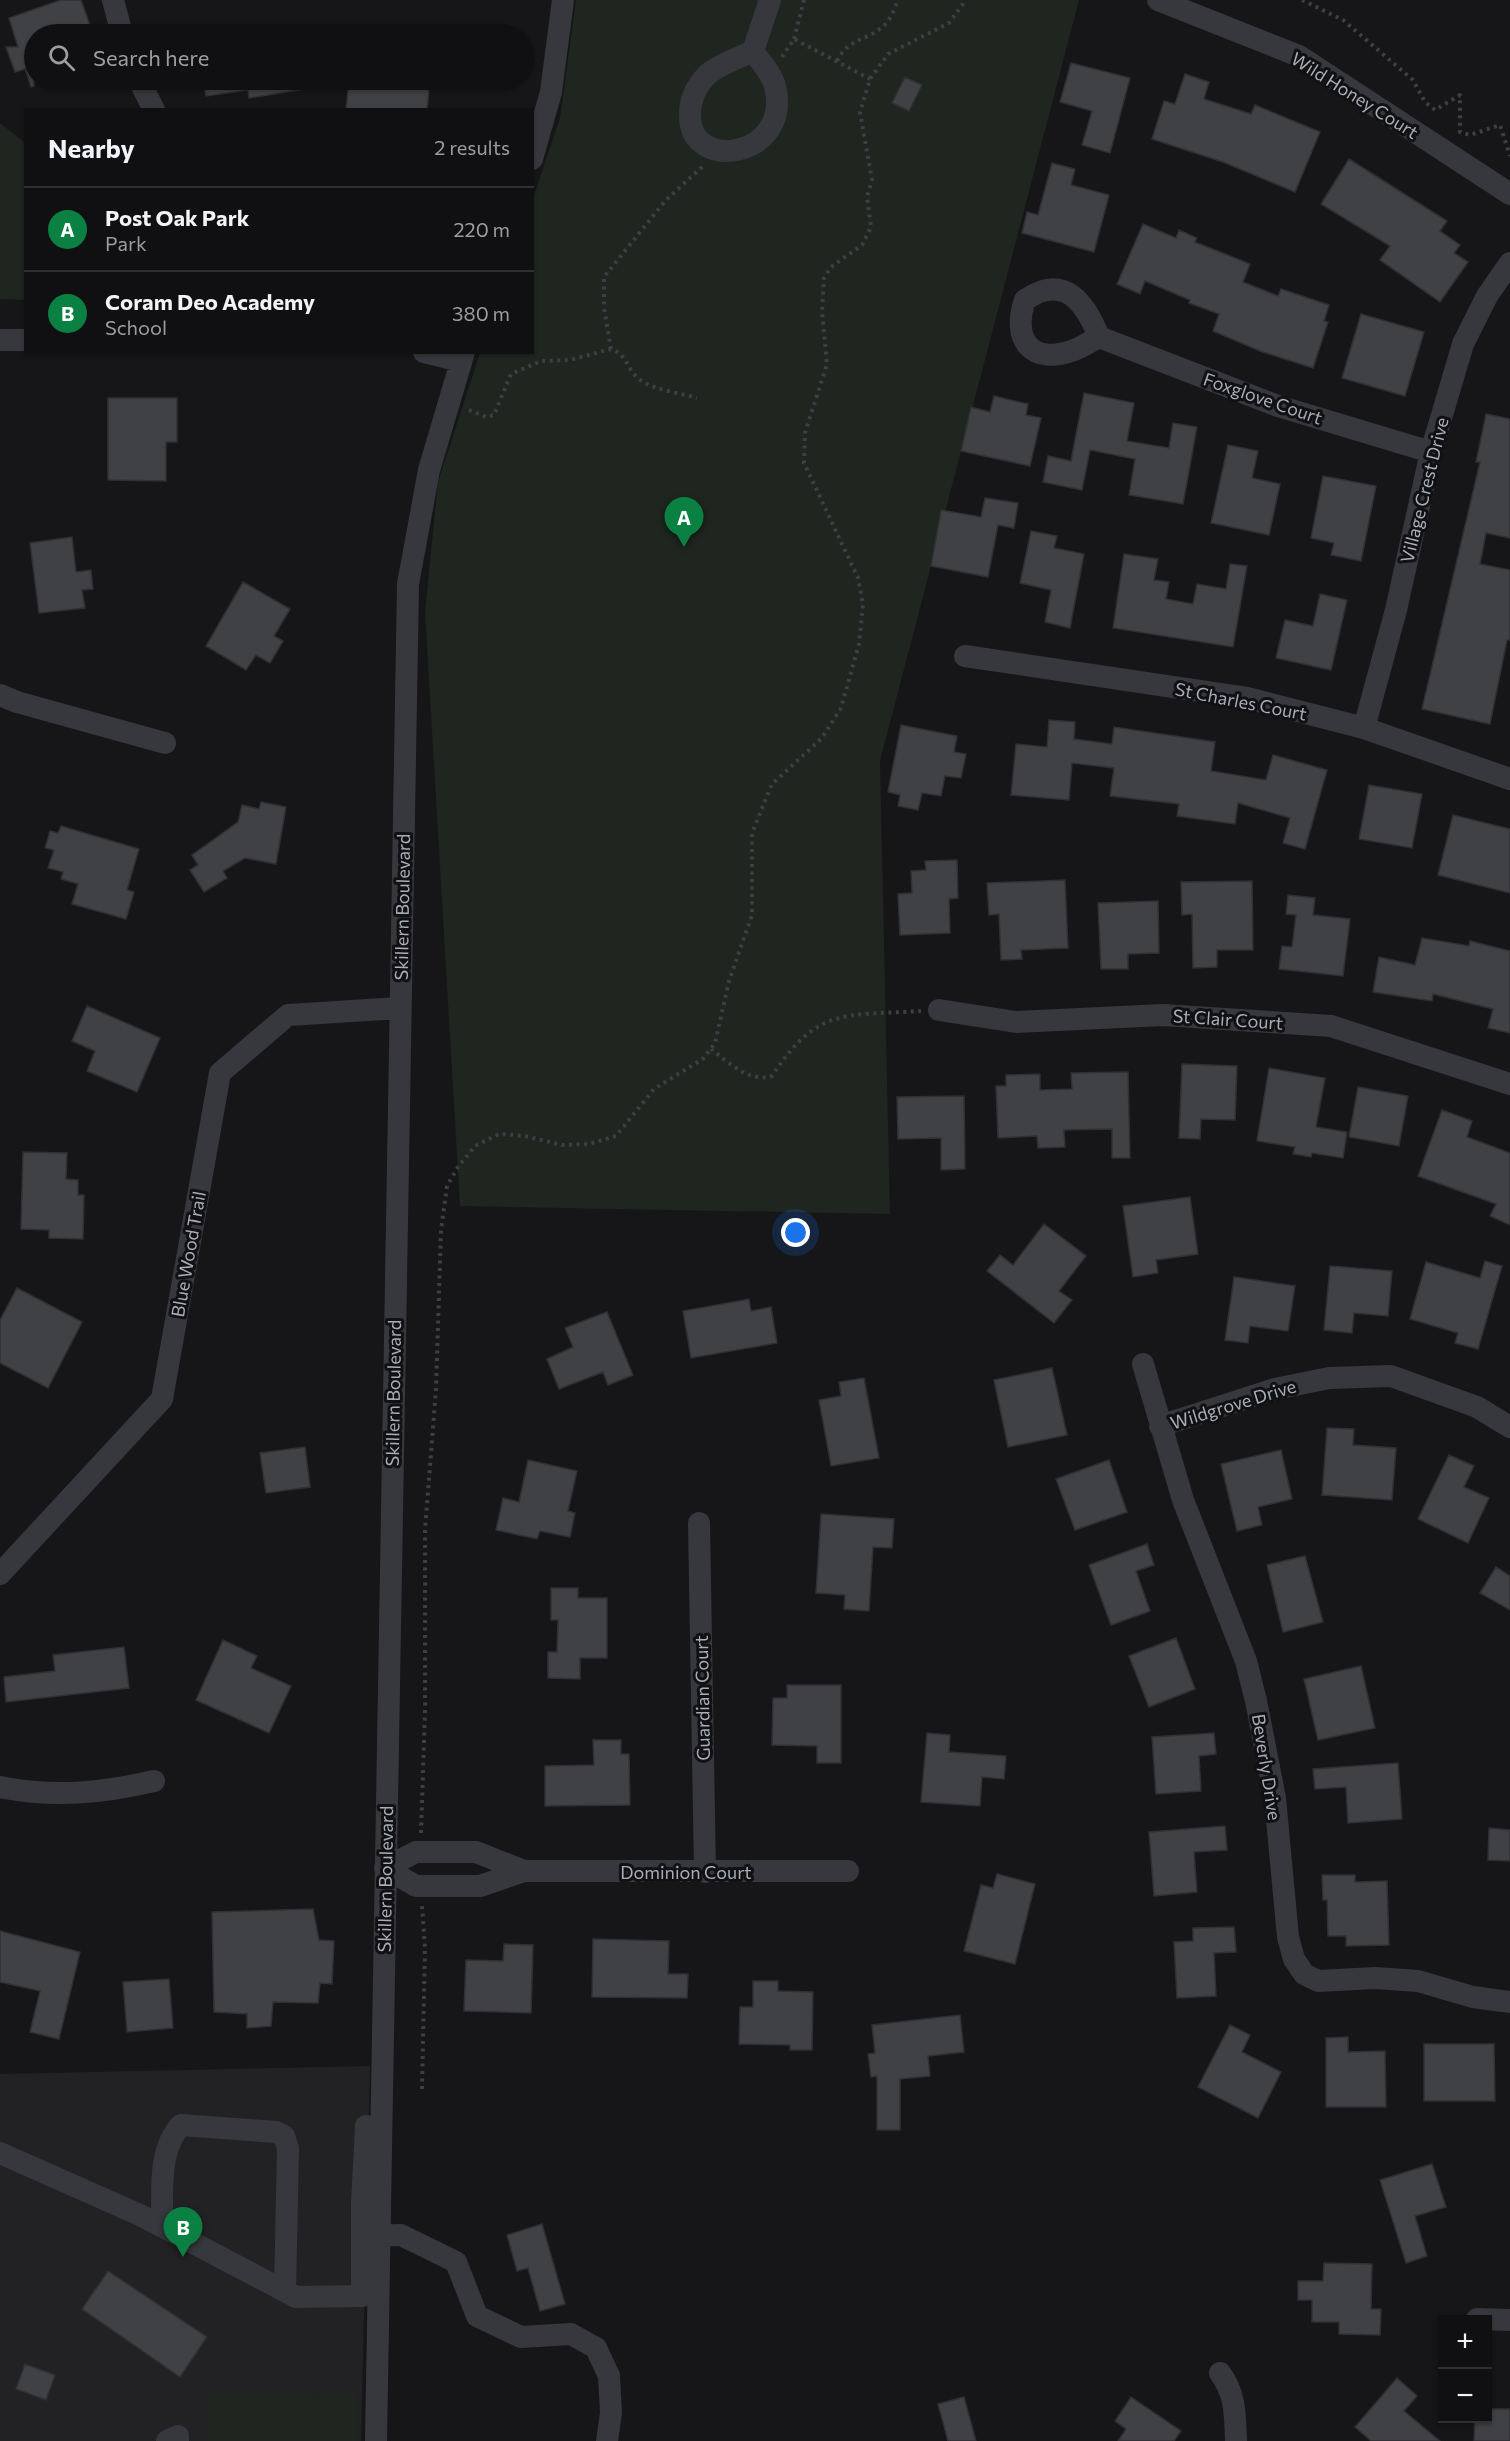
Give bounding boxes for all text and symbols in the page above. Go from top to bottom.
search box [24,24,534,90]
icon: search [45,41,78,74]
text: Search here [93,44,209,71]
street label: Wild Honey Court [1287,47,1423,143]
text: Nearby [48,132,135,163]
text: 2 results [434,135,510,159]
text: Post Oak Park [105,204,249,231]
text: A [60,217,75,241]
text: 220 m [454,217,510,241]
text: Park [105,231,147,255]
text: Coram Deo Academy [105,288,315,315]
text: B [61,301,74,325]
text: 380 m [452,301,510,325]
text: School [105,315,167,339]
street label: Foxglove Court [1201,367,1325,429]
street label: Village Crest Drive [1395,415,1453,565]
pin: A [664,498,704,547]
street label: St Charles Court [1173,677,1309,725]
street label: Skillern Boulevard [390,834,414,980]
street label: St Clair Court [1172,1004,1284,1034]
street label: Blue Wood Trail [166,1189,210,1319]
your location [781,1218,810,1247]
street label: Skillern Boulevard [381,1320,405,1466]
street label: Wildgrove Drive [1167,1374,1299,1434]
street label: Guardian Court [690,1635,714,1761]
street label: Beverly Drive [1248,1712,1286,1822]
street label: Skillern Boulevard [373,1806,397,1952]
street label: Dominion Court [620,1861,752,1883]
pin: B [164,2208,202,2257]
map controls [1438,2315,1492,2423]
button: + [1438,2315,1492,2369]
button: − [1438,2369,1492,2423]

